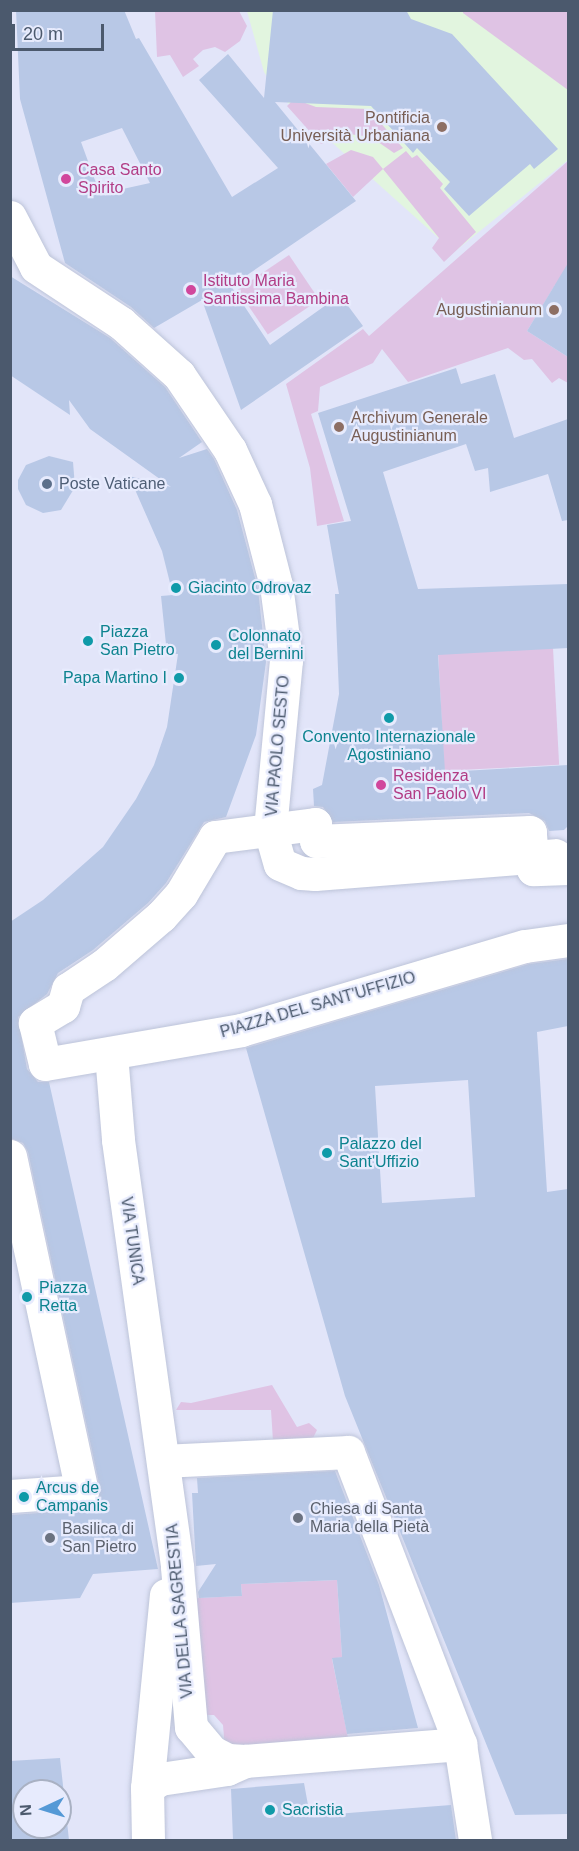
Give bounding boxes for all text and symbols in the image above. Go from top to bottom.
scale bar [15,12,106,50]
text: 20 m [23,24,63,44]
place label: Pontificia Università Urbaniana [281,108,430,146]
marker: Pontificia Università Urbaniana [435,120,449,134]
place label: Casa Santo Spirito [78,160,162,198]
marker: Casa Santo Spirito [59,172,73,186]
place label: Istituto Maria Santissima Bambina [203,271,349,309]
marker: Istituto Maria Santissima Bambina [184,283,198,297]
place label: Augustinianum [436,300,542,320]
marker: Augustinianum [547,303,561,317]
place label: Archivum Generale Augustinianum [351,408,488,446]
marker: Archivum Generale Augustinianum [332,420,346,434]
place label: Poste Vaticane [59,474,165,494]
marker: Poste Vaticane [40,477,54,491]
place label: Giacinto Odrovaz [188,578,312,598]
marker: Giacinto Odrovaz [169,581,183,595]
place label: Piazza San Pietro [100,622,175,660]
place label: Colonnato del Bernini [228,626,304,664]
marker: Piazza San Pietro [81,634,95,648]
marker: Colonnato del Bernini [209,638,223,652]
place label: Papa Martino I [63,668,167,688]
marker: Papa Martino I [172,671,186,685]
street label: VIA PAOLO SESTO [262,674,294,818]
marker: Convento Internazionale Agostiniano [382,711,396,725]
place label: Convento Internazionale Agostiniano [302,727,476,765]
place label: Residenza San Paolo VI [393,766,486,804]
marker: Residenza San Paolo VI [374,778,388,792]
street label: PIAZZA DEL SANT'UFFIZIO [217,968,419,1042]
place label: Palazzo del Sant'Uffizio [339,1134,422,1172]
marker: Palazzo del Sant'Uffizio [320,1146,334,1160]
street label: VIA TUNICA [116,1195,148,1287]
place label: Piazza Retta [39,1278,87,1316]
marker: Piazza Retta [20,1290,34,1304]
place label: Arcus de Campanis [36,1478,108,1516]
marker: Arcus de Campanis [17,1490,31,1504]
place label: Chiesa di Santa Maria della Pietà [310,1499,429,1537]
marker: Chiesa di Santa Maria della Pietà [291,1511,305,1525]
place label: Basilica di San Pietro [62,1519,137,1557]
street label: VIA DELLA SAGRESTIA [163,1522,197,1700]
marker: Basilica di San Pietro [43,1531,57,1545]
north arrow [12,1779,72,1839]
place label: Sacristia [282,1800,343,1820]
marker: Sacristia [263,1803,277,1817]
text: N [17,1804,34,1817]

